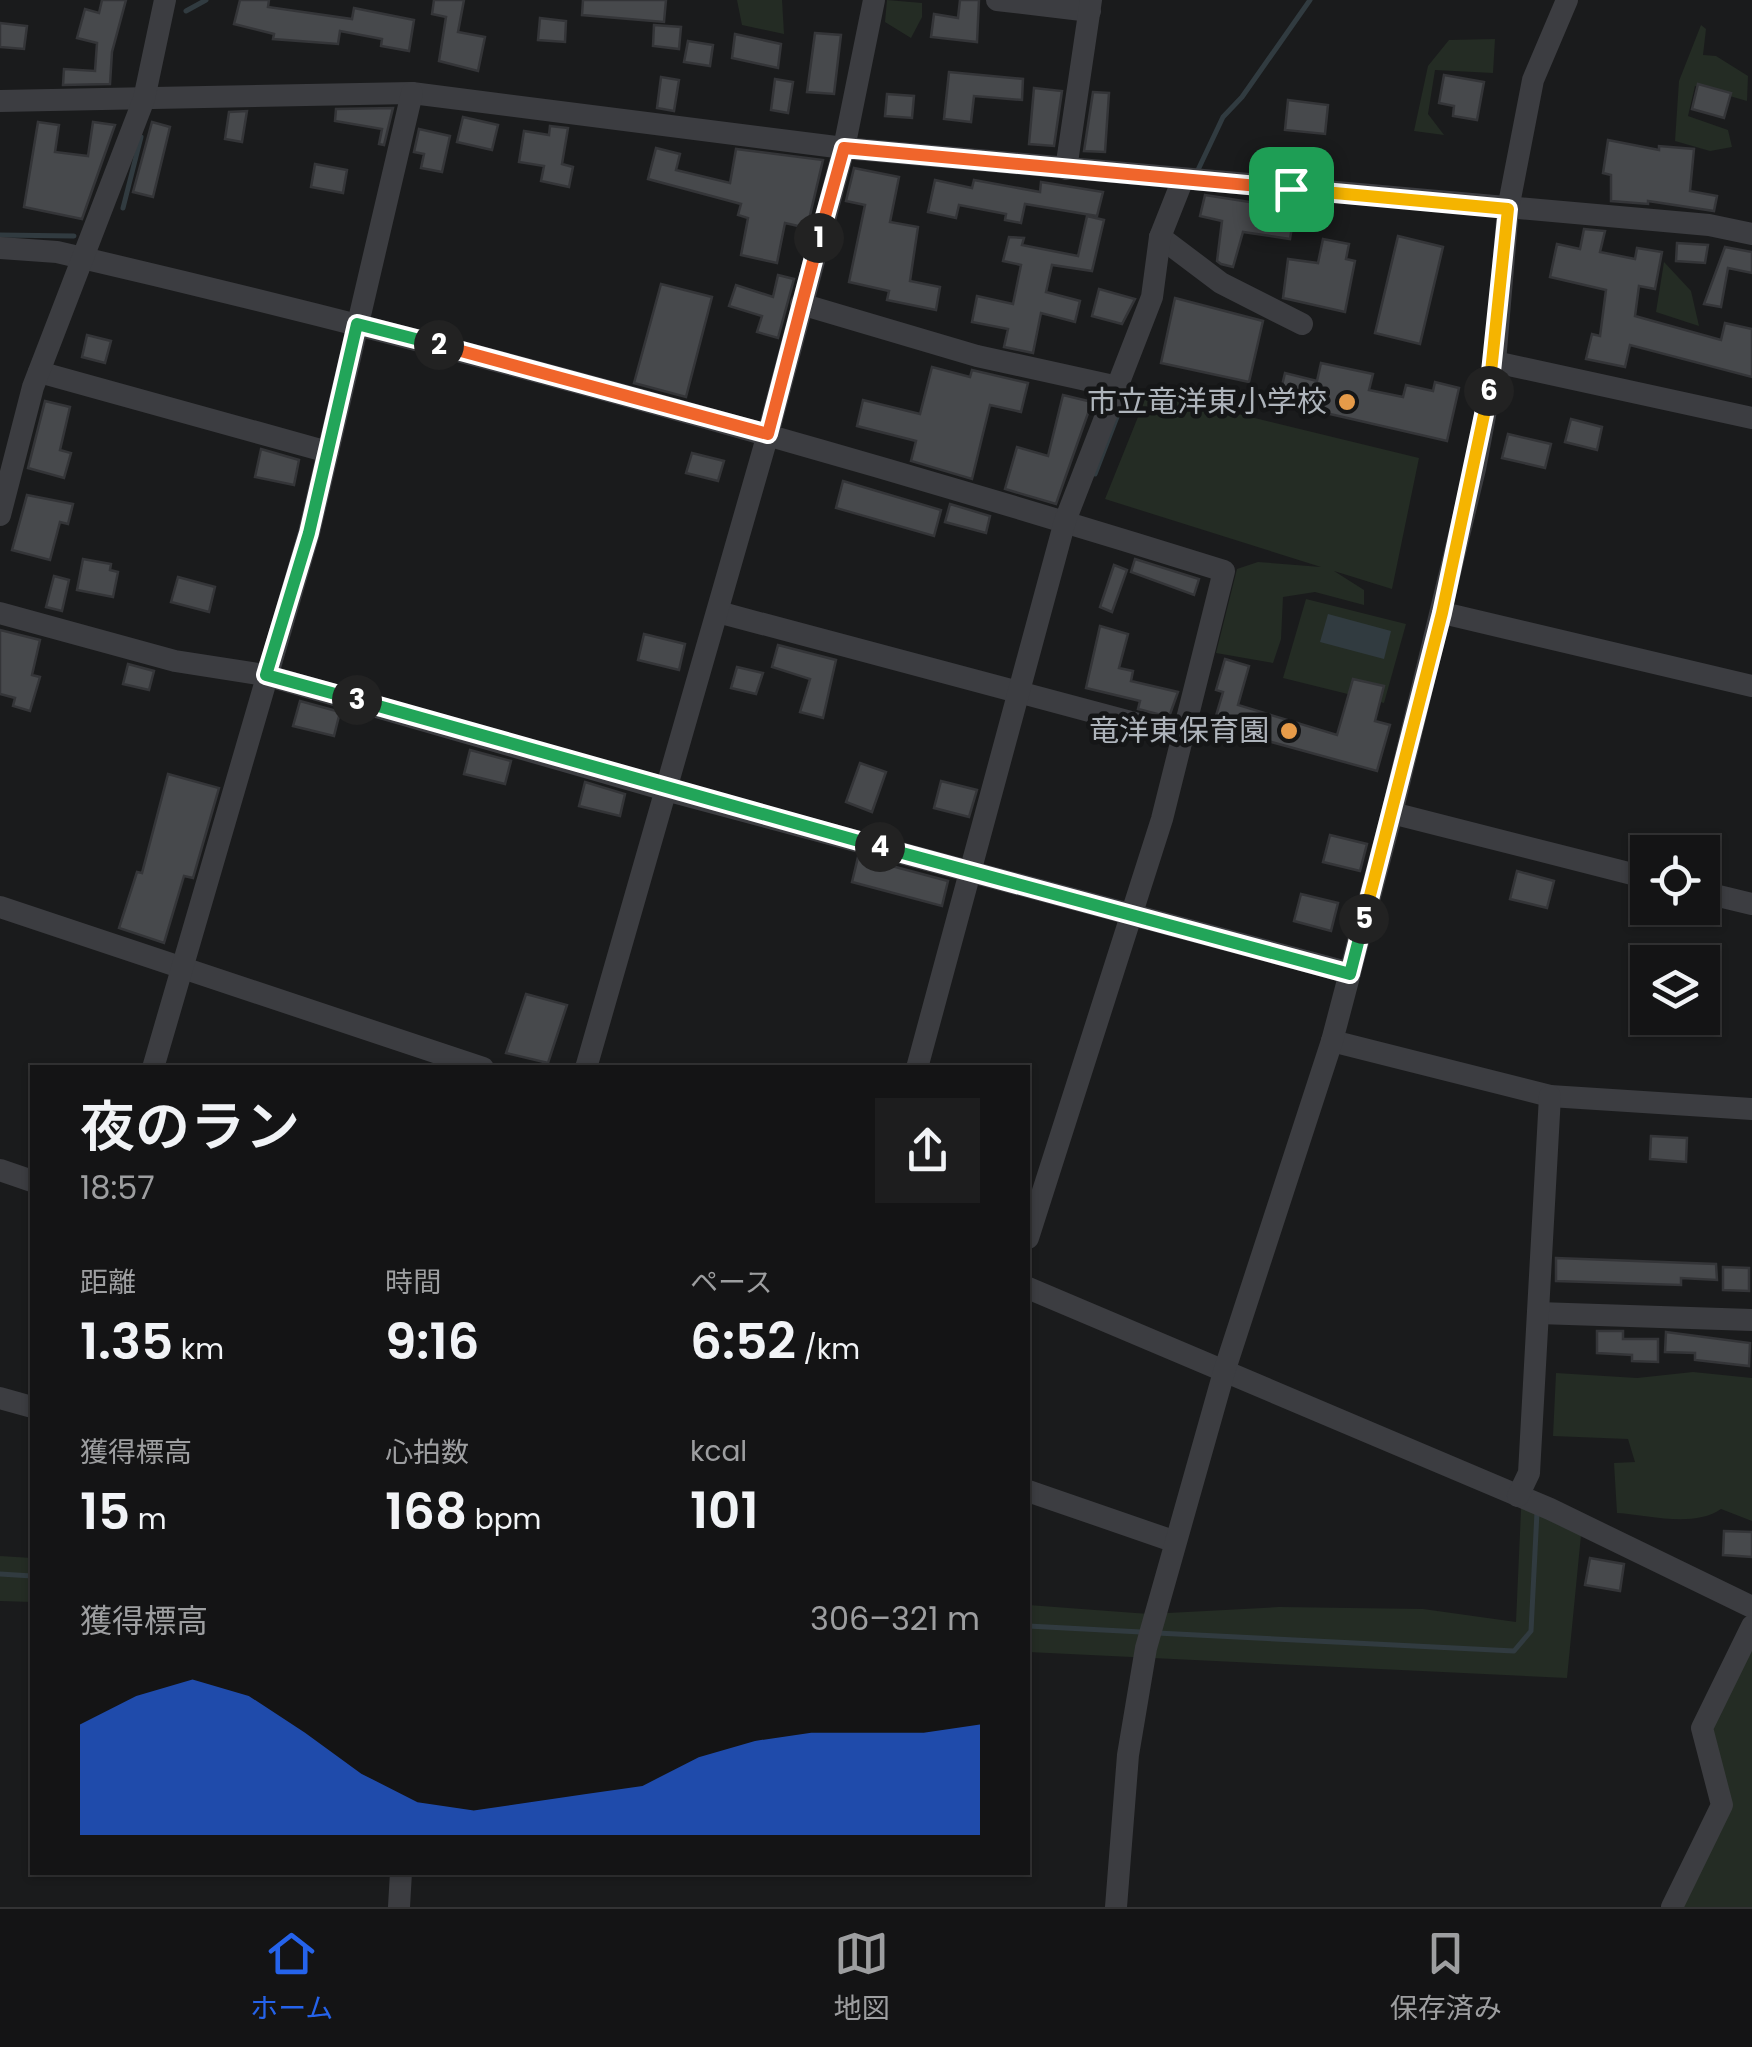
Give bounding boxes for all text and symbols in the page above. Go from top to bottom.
pin [1249,147,1334,232]
icon: arrive [1264,162,1319,217]
pin: 1 [794,213,844,263]
text: 1 [814,218,824,257]
pin: 2 [414,320,464,370]
text: 2 [431,325,447,364]
pin: 6 [1464,366,1514,416]
text: 6 [1480,371,1498,410]
place label: 市立竜洋東小学校 [1087,380,1327,423]
marker: 市立竜洋東小学校 [1336,391,1358,413]
pin: 3 [332,675,382,725]
text: 3 [349,680,365,719]
place label: 竜洋東保育園 [1089,709,1269,752]
marker: 竜洋東保育園 [1278,720,1300,742]
pin: 4 [855,822,905,872]
text: 4 [871,827,889,866]
map controls [1630,835,1720,1035]
button: locate [1630,835,1720,925]
pin: 5 [1339,894,1389,944]
text: 5 [1355,899,1373,938]
button: layers [1630,945,1720,1035]
text: 夜のラン [80,1088,300,1165]
button: share [875,1098,980,1203]
text: 18:57 [80,1165,155,1210]
text: 距離 [80,1263,136,1302]
text: 時間 [385,1263,441,1302]
text: ペース [690,1263,773,1302]
text: 1.35 [80,1306,173,1377]
text: 9:16 [385,1306,480,1377]
text: 6:52 [690,1306,796,1377]
text: km [173,1330,224,1369]
text: /km [796,1330,860,1369]
text: kcal [690,1432,747,1471]
text: 獲得標高 [80,1433,192,1472]
text: 心拍数 [385,1433,469,1472]
text: 101 [690,1475,759,1546]
text: 15 [80,1476,130,1547]
text: 168 [385,1476,467,1547]
text: m [130,1500,167,1539]
text: bpm [467,1500,541,1539]
text: 306–321 m [810,1596,980,1641]
text: 獲得標高 [80,1598,208,1643]
tab: ホーム [250,1926,333,2030]
tab: 地図 [834,1926,890,2030]
tab: 保存済み [1390,1926,1502,2030]

